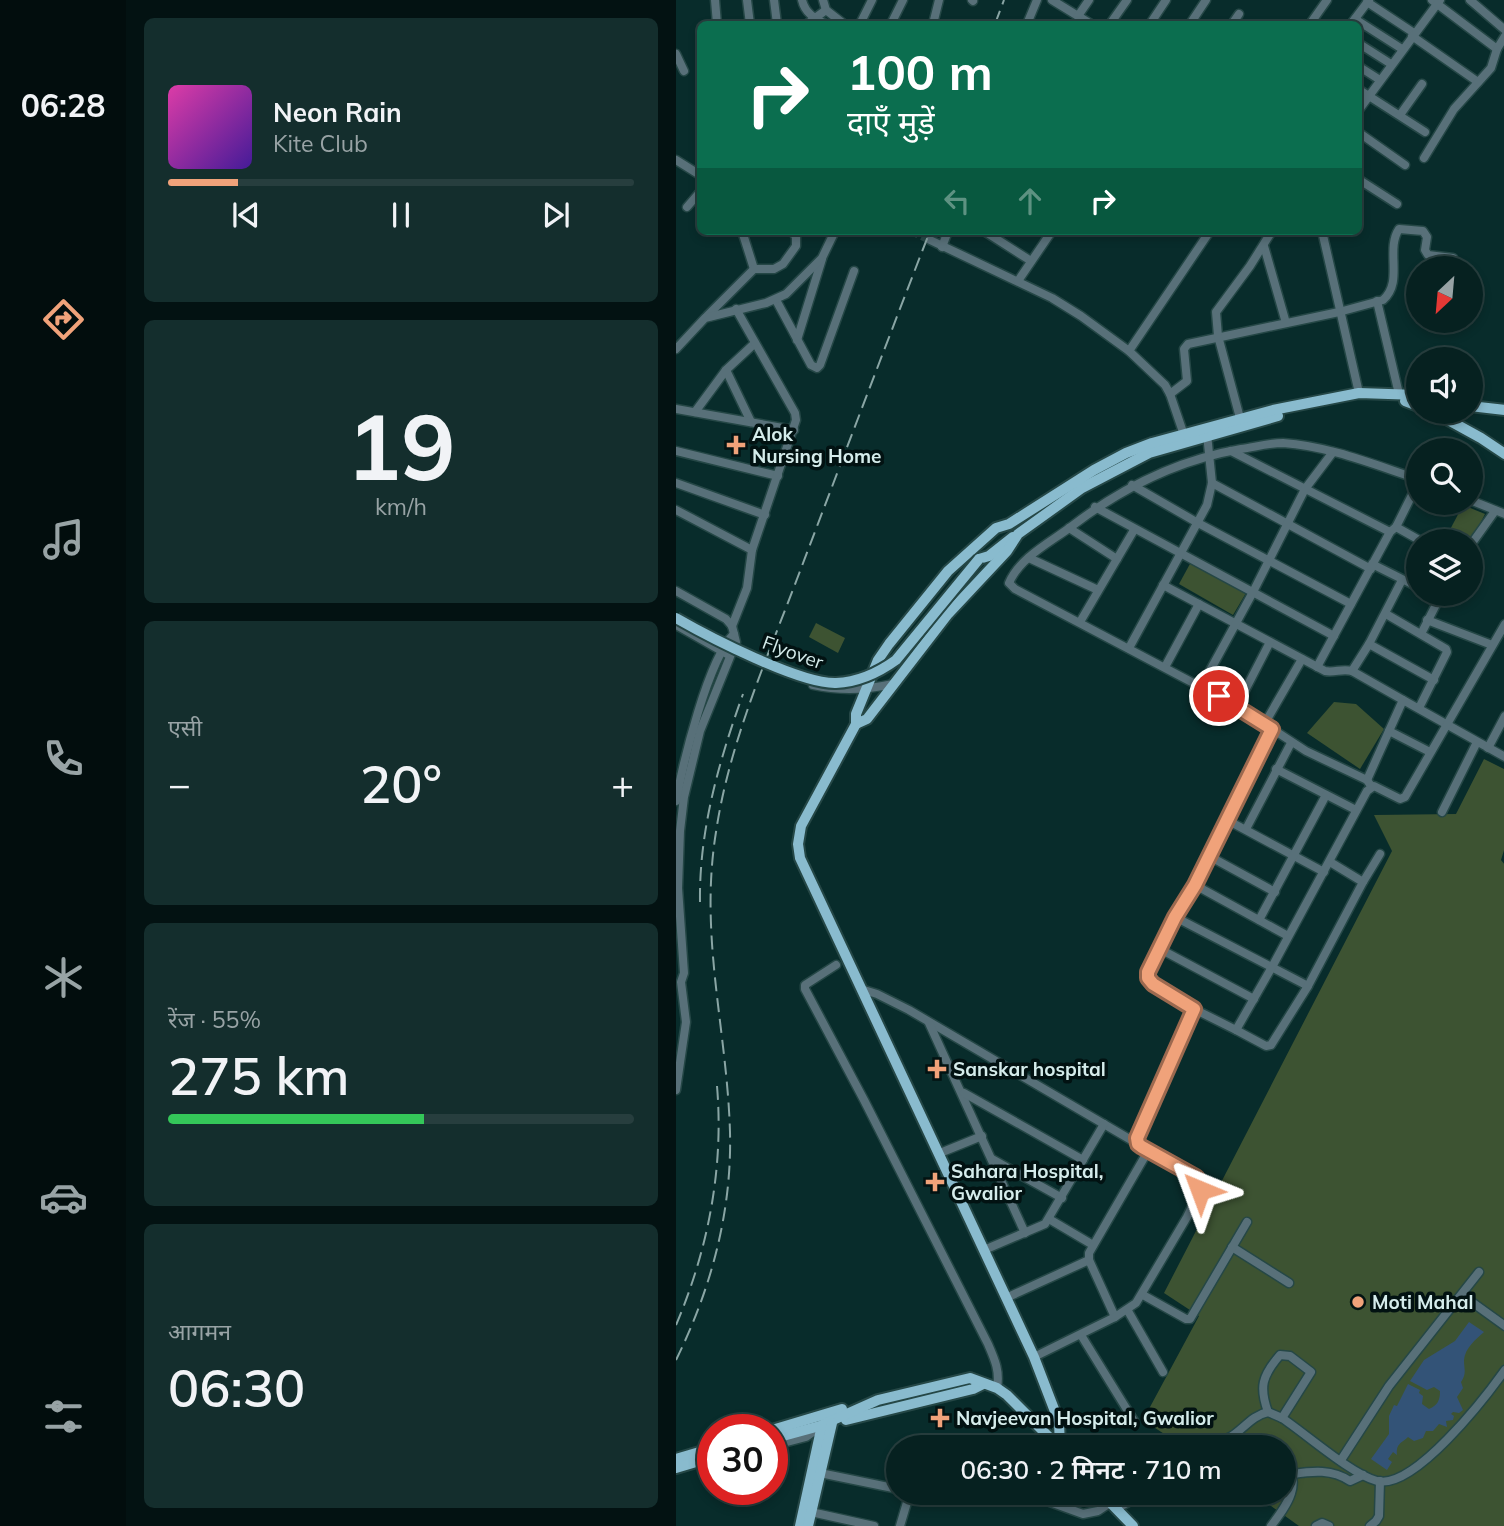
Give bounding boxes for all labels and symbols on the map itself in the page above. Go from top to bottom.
north arrow [1406,256,1483,332]
place label: Alok Nursing Home [752,422,881,468]
marker: Alok Nursing Home [726,435,746,455]
street label: Flyover [759,630,827,674]
pin [1189,666,1249,726]
place label: Sanskar hospital [953,1057,1106,1081]
marker: Sanskar hospital [927,1059,947,1079]
position arrow [1163,1153,1237,1227]
place label: Sahara Hospital, Gwalior [951,1159,1104,1205]
marker: Sahara Hospital, Gwalior [925,1172,945,1192]
place label: Moti Mahal [1372,1290,1474,1314]
marker: Moti Mahal [1350,1294,1366,1310]
place label: Navjeevan Hospital, Gwalior [956,1406,1214,1430]
marker: Navjeevan Hospital, Gwalior [930,1408,950,1428]
speed limit sign: 30 [697,1414,788,1505]

